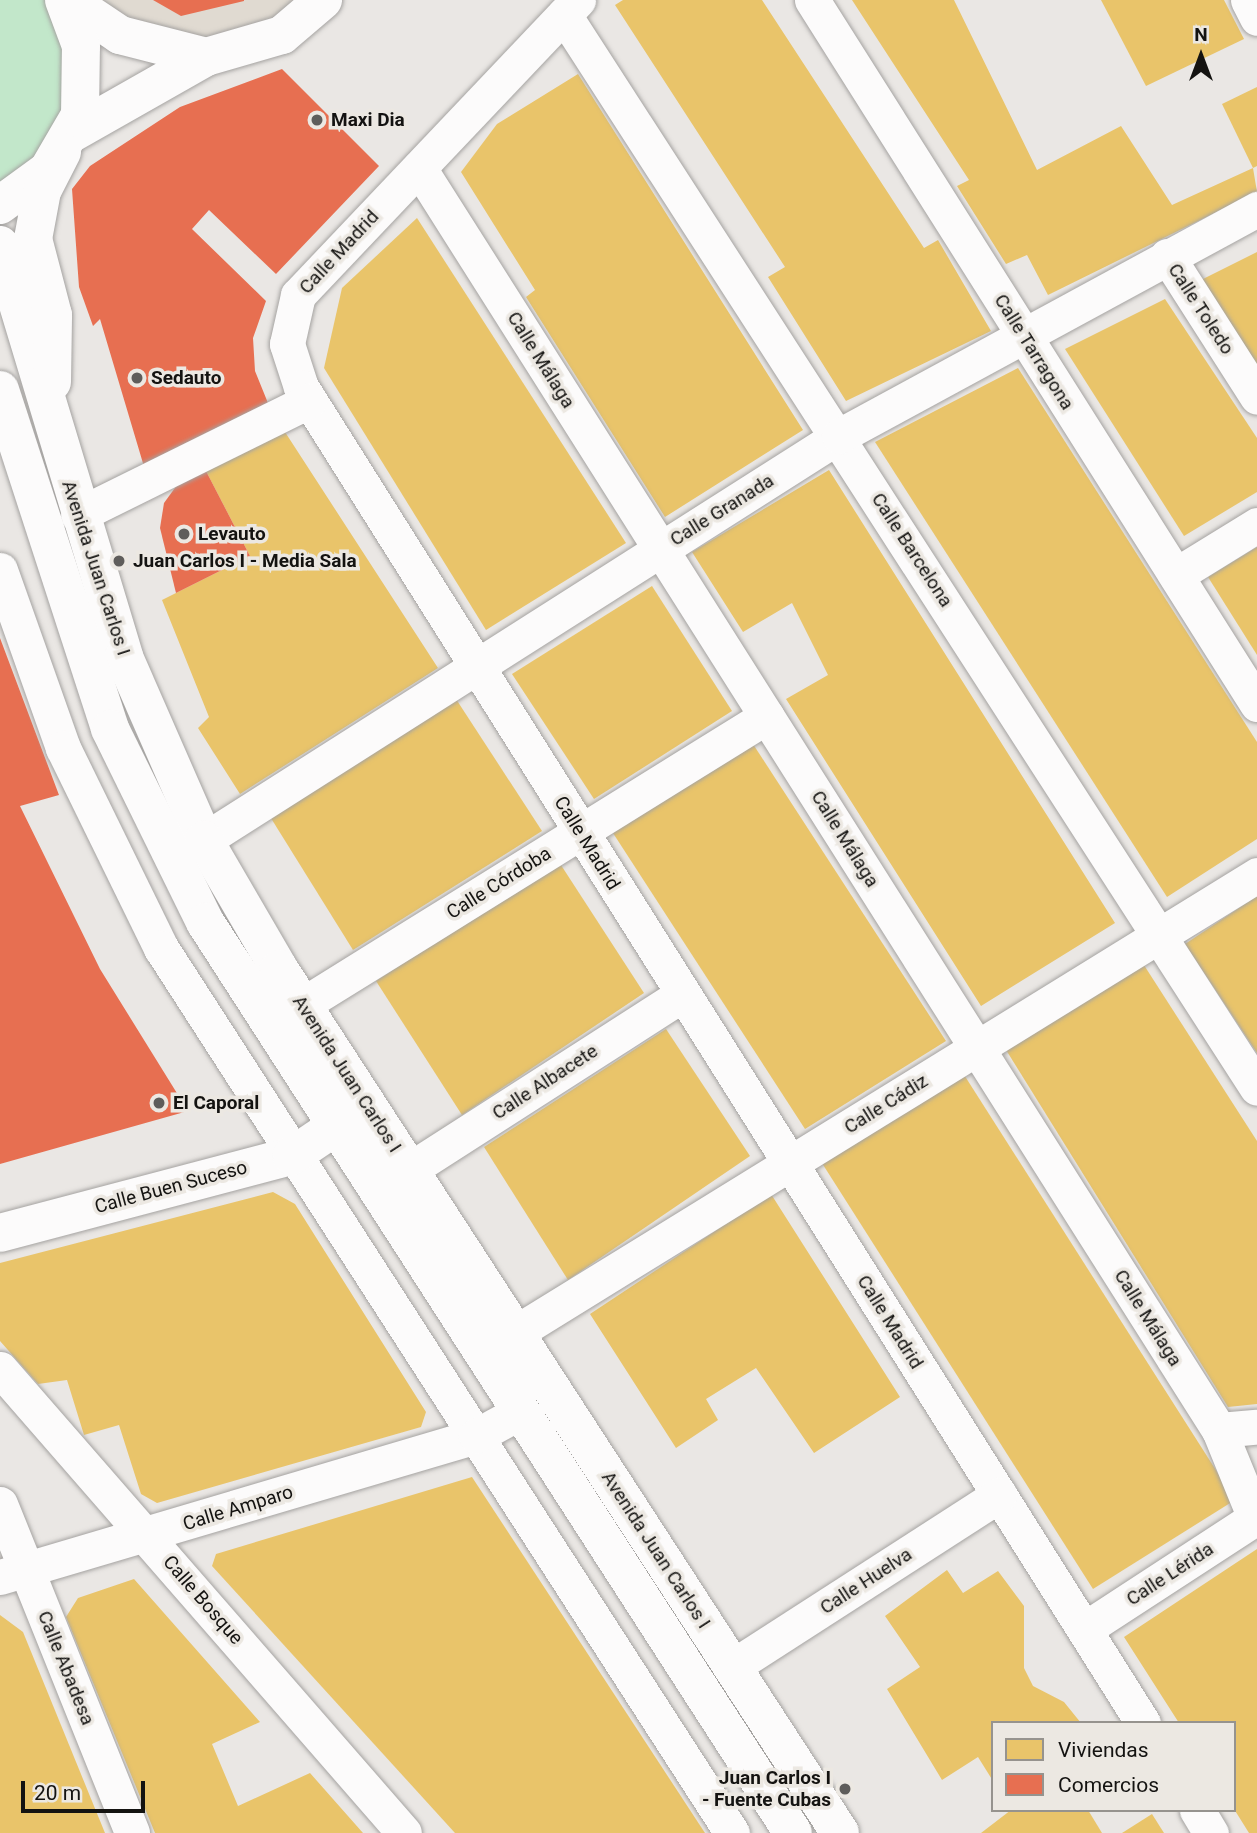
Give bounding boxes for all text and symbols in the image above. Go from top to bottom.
north arrow [1166,21,1236,91]
text: N [1194,23,1208,46]
place label: Maxi Dia [331,109,405,131]
marker: Maxi Dia [309,112,325,128]
street label: Calle Madrid [294,205,384,299]
street label: Calle Toledo [1163,259,1239,359]
street label: Calle Tarragona [989,290,1079,414]
street label: Calle Málaga [502,307,580,413]
place label: Sedauto [151,367,221,389]
marker: Sedauto [129,370,145,386]
street label: Calle Granada [666,469,778,551]
street label: Avenida Juan Carlos I [57,478,135,658]
street label: Calle Barcelona [867,489,957,611]
place label: Levauto [198,523,266,545]
marker: Levauto [176,526,192,542]
place label: Juan Carlos I - Media Sala [133,550,357,572]
marker: Juan Carlos I - Media Sala [111,553,127,569]
street label: Calle Málaga [806,786,884,892]
street label: Calle Madrid [549,792,625,894]
street label: Calle Córdoba [443,842,555,924]
street label: Avenida Juan Carlos I [288,991,406,1157]
street label: Calle Albacete [488,1039,602,1125]
street label: Calle Cádiz [840,1069,932,1139]
place label: El Caporal [173,1092,259,1114]
marker: El Caporal [151,1095,167,1111]
street label: Calle Buen Suceso [92,1156,250,1218]
street label: Calle Málaga [1109,1265,1187,1371]
street label: Calle Madrid [852,1271,928,1373]
street label: Avenida Juan Carlos I [597,1467,715,1633]
street label: Calle Amparo [180,1480,296,1536]
street label: Calle Lérida [1122,1537,1218,1611]
street label: Calle Huelva [816,1543,916,1619]
street label: Calle Bosque [158,1551,248,1649]
street label: Calle Abadesa [33,1608,99,1728]
legend [991,1721,1236,1812]
text: Viviendas [1058,1738,1149,1762]
scale bar [24,1766,149,1810]
place label: Juan Carlos I - Fuente Cubas [702,1767,831,1811]
text: Comercios [1058,1773,1159,1797]
text: 20 m [34,1781,81,1805]
marker: Juan Carlos I - Fuente Cubas [837,1781,853,1797]

